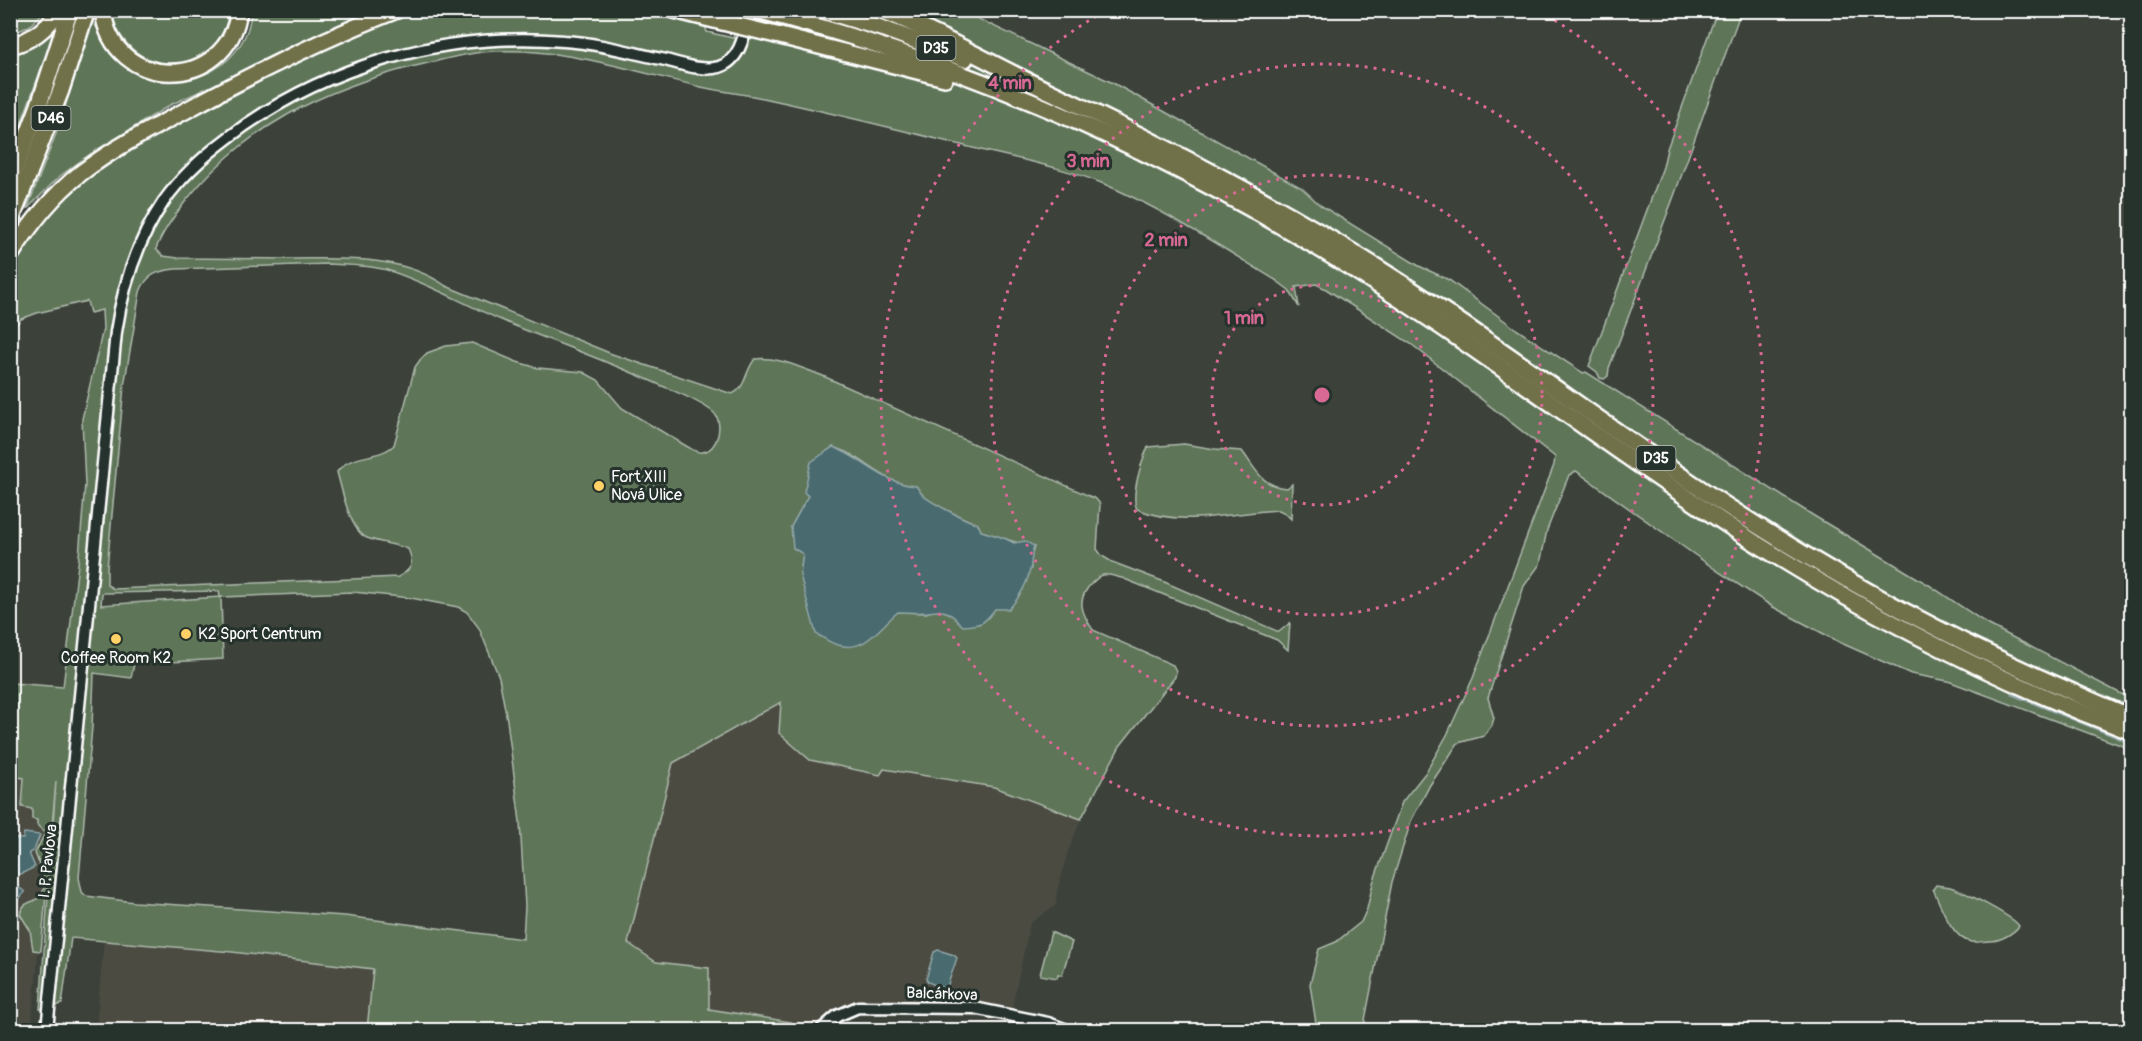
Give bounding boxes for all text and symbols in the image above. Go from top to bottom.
road number: D35 [916,36,956,60]
text: 4 min [988,72,1032,95]
road number: D46 [32,106,70,130]
text: 3 min [1066,150,1110,173]
text: 2 min [1144,229,1188,252]
text: 1 min [1224,307,1264,330]
centre of rings [1312,385,1332,405]
road number: D35 [1636,446,1676,470]
place label: Fort XIII Nová Ulice [611,467,682,505]
marker: Fort XIII Nová Ulice [592,479,606,493]
place label: K2 Sport Centrum [198,624,321,644]
marker: K2 Sport Centrum [179,627,193,641]
marker: Coffee Room K2 [109,632,123,646]
place label: Coffee Room K2 [61,648,171,668]
street label: I. P. Pavlova [34,823,62,899]
street label: Balcárkova [906,983,978,1005]

